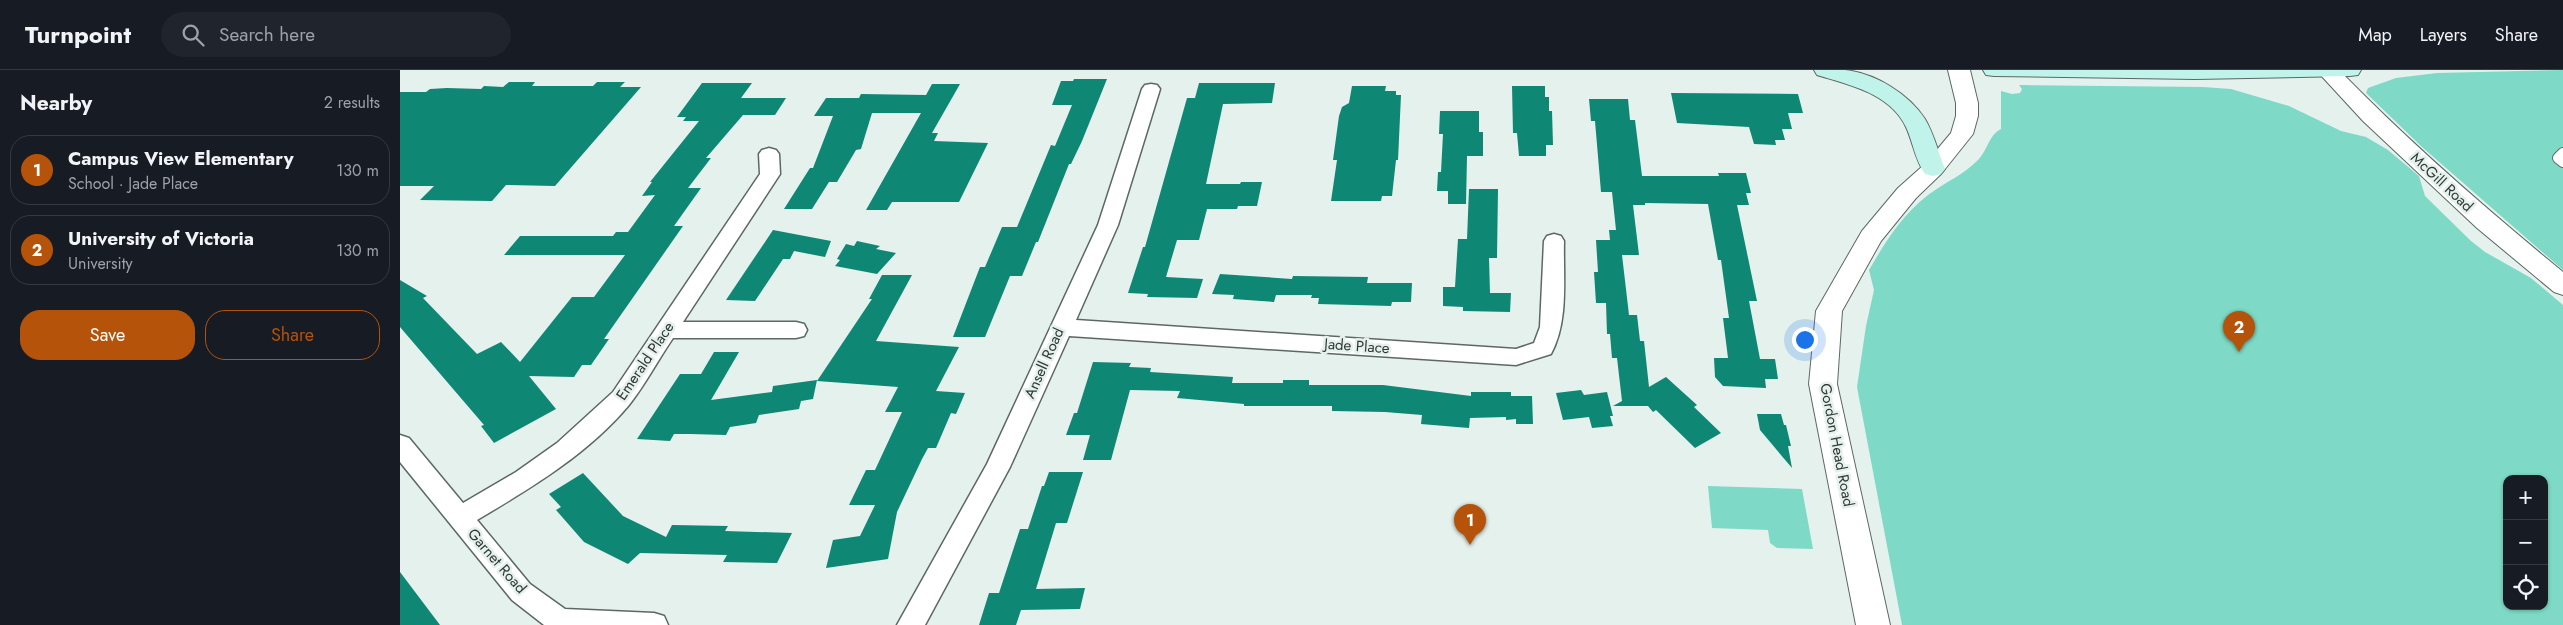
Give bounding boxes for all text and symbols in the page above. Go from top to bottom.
search box [161,12,511,57]
text: Turnpoint [25,17,131,52]
icon: search [179,21,207,49]
text: Search here [219,21,315,48]
text: Map [2358,22,2392,48]
text: Layers [2420,22,2467,48]
text: Share [2495,22,2538,48]
text: Nearby [20,88,92,118]
text: 2 results [324,91,380,114]
text: Campus View Elementary [68,145,294,172]
street label: McGill Road [2406,147,2478,217]
text: 1 [33,159,41,182]
text: 130 m [336,159,379,182]
text: School · Jade Place [68,172,198,195]
text: University of Victoria [68,225,254,252]
text: 2 [32,239,42,262]
text: 130 m [336,239,379,262]
text: University [68,252,133,275]
button: Save [20,310,195,360]
button: Share [205,310,380,360]
pin: 2 [2223,311,2255,352]
street label: Emerald Place [611,317,680,405]
street label: Ansell Road [1019,324,1069,402]
your location [1792,327,1818,353]
street label: Jade Place [1322,333,1391,359]
street label: Gordon Head Road [1814,381,1860,509]
map controls [2503,475,2548,610]
button: + [2503,475,2548,520]
pin: 1 [1454,504,1486,545]
button: − [2503,520,2548,565]
street label: Garnet Road [462,524,532,598]
button: locate [2503,565,2548,610]

